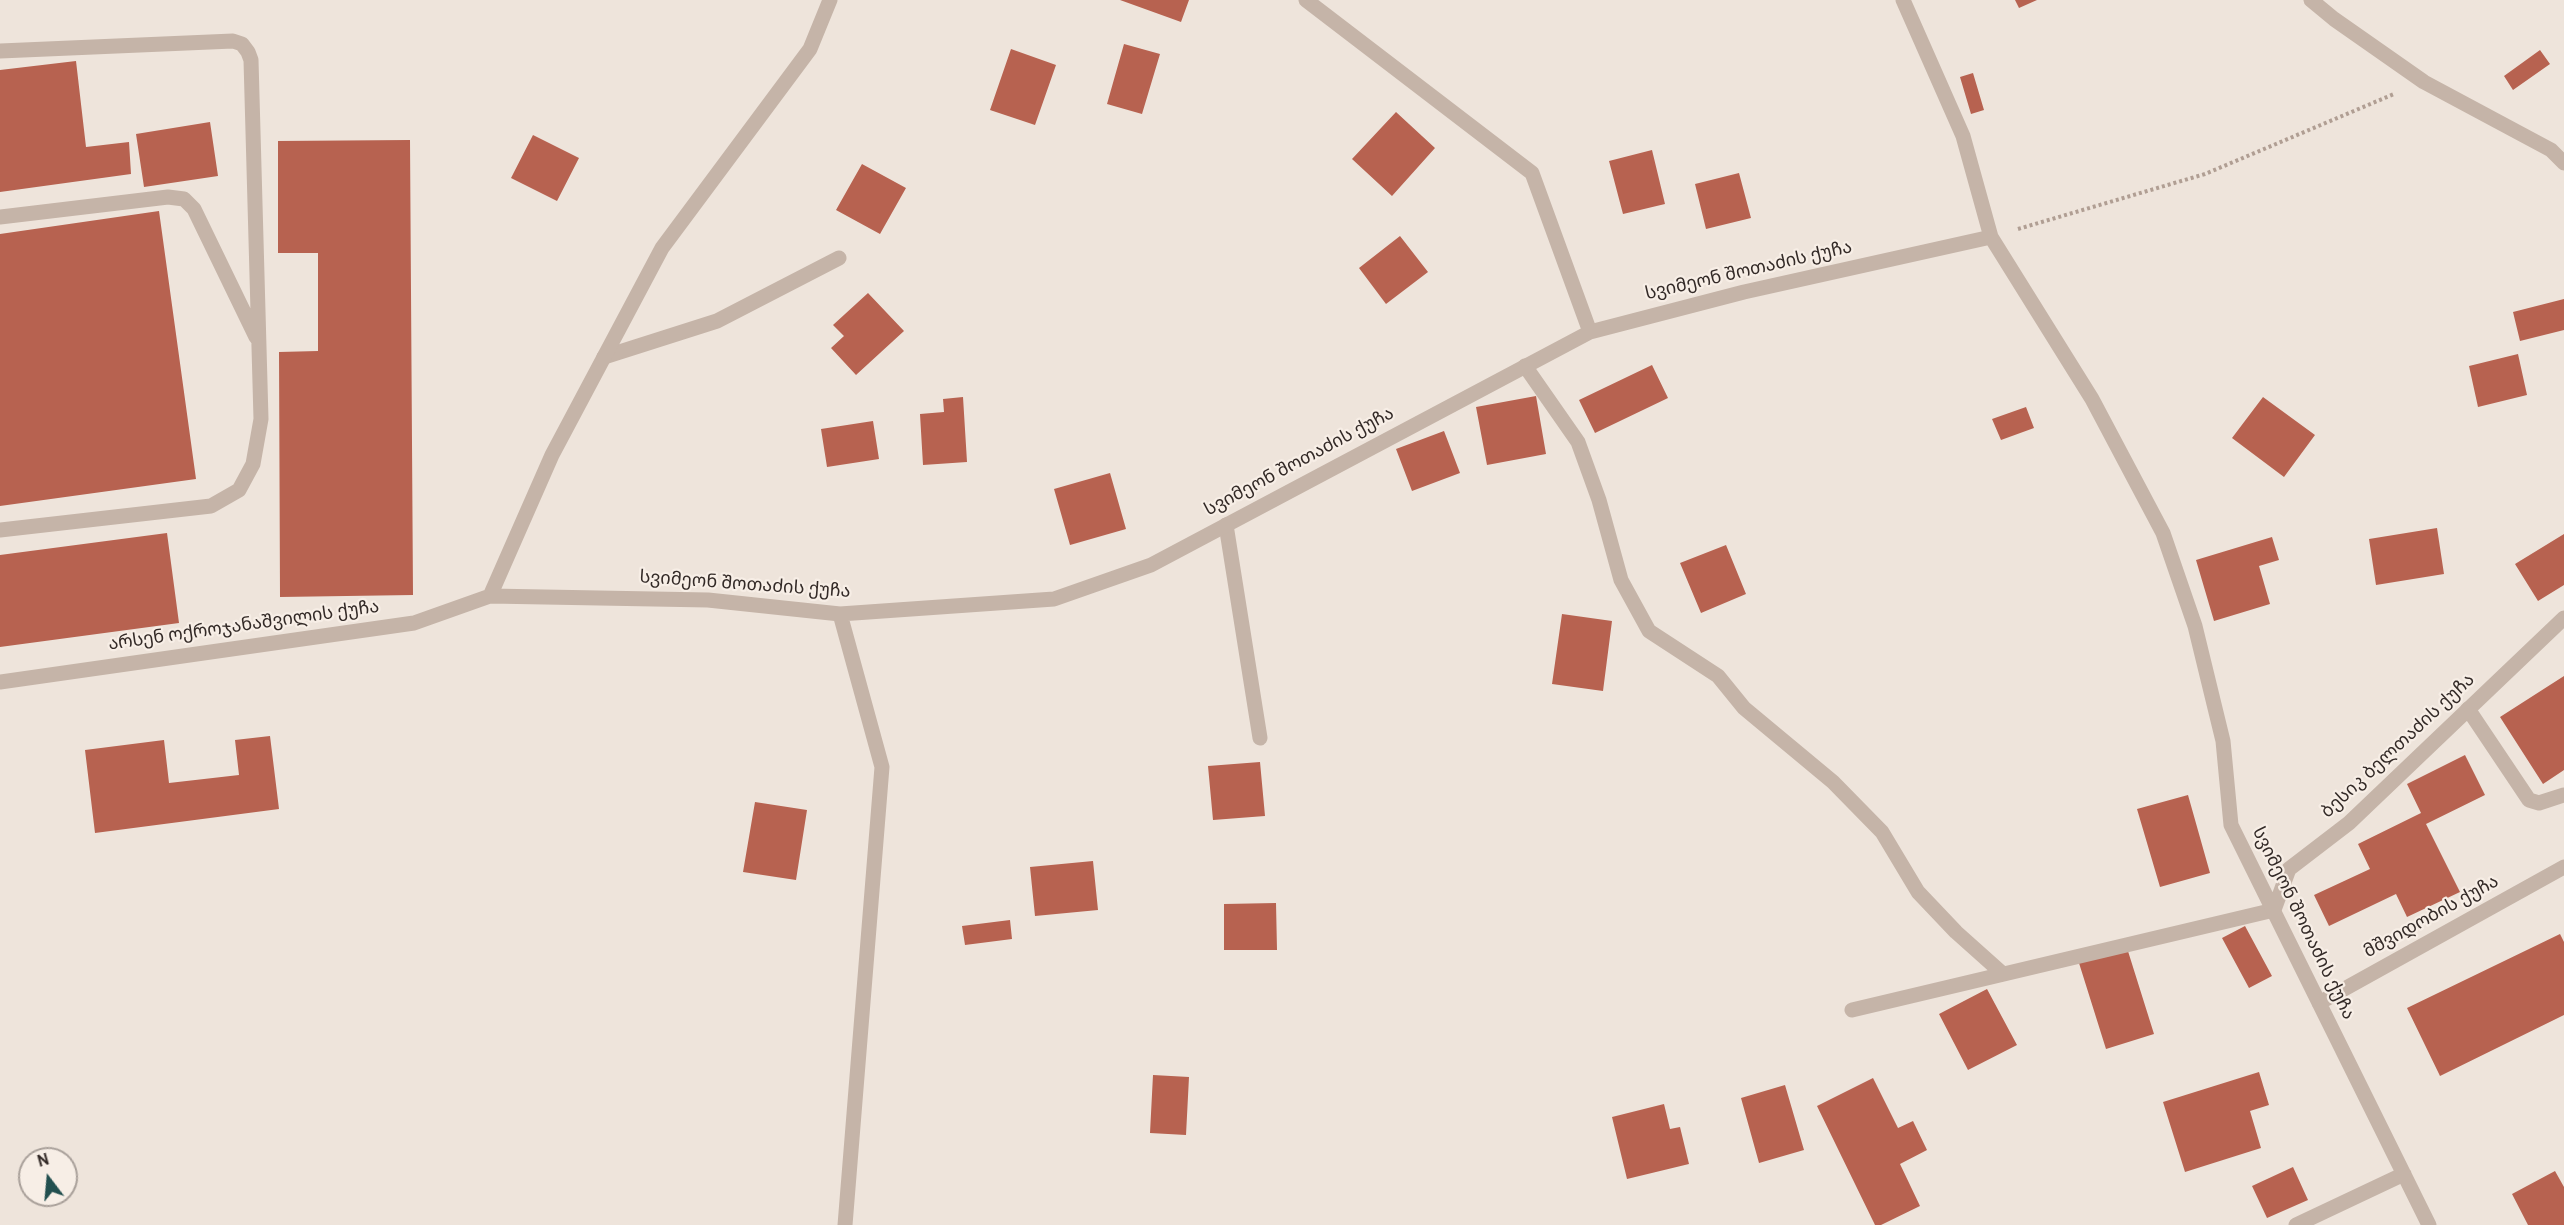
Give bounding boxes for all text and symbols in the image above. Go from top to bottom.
street label: სვიმეონ შოთაძის ქუჩა [1644,238,1854,306]
street label: სვიმეონ შოთაძის ქუჩა [1202,404,1398,522]
street label: სვიმეონ შოთაძის ქუჩა [639,568,851,604]
street label: არსენ ოქროჯანაშვილის ქუჩა [107,597,381,657]
street label: ბესიკ ბელთაძის ქუჩა [2318,670,2480,824]
street label: სვიმეონ შოთაძის ქუჩა [2246,824,2358,1024]
street label: მშვიდობის ქუჩა [2361,872,2503,964]
north arrow [18,1147,78,1207]
text: N [35,1150,52,1173]

